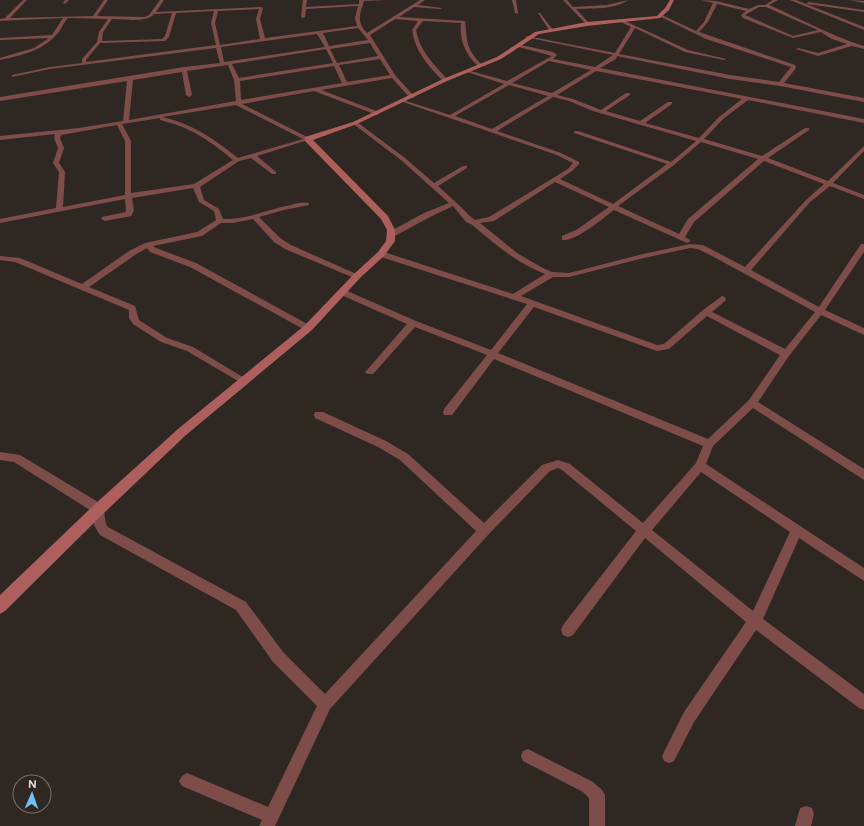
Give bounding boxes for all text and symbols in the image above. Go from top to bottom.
north arrow [12,774,52,814]
text: N [28,778,37,791]

